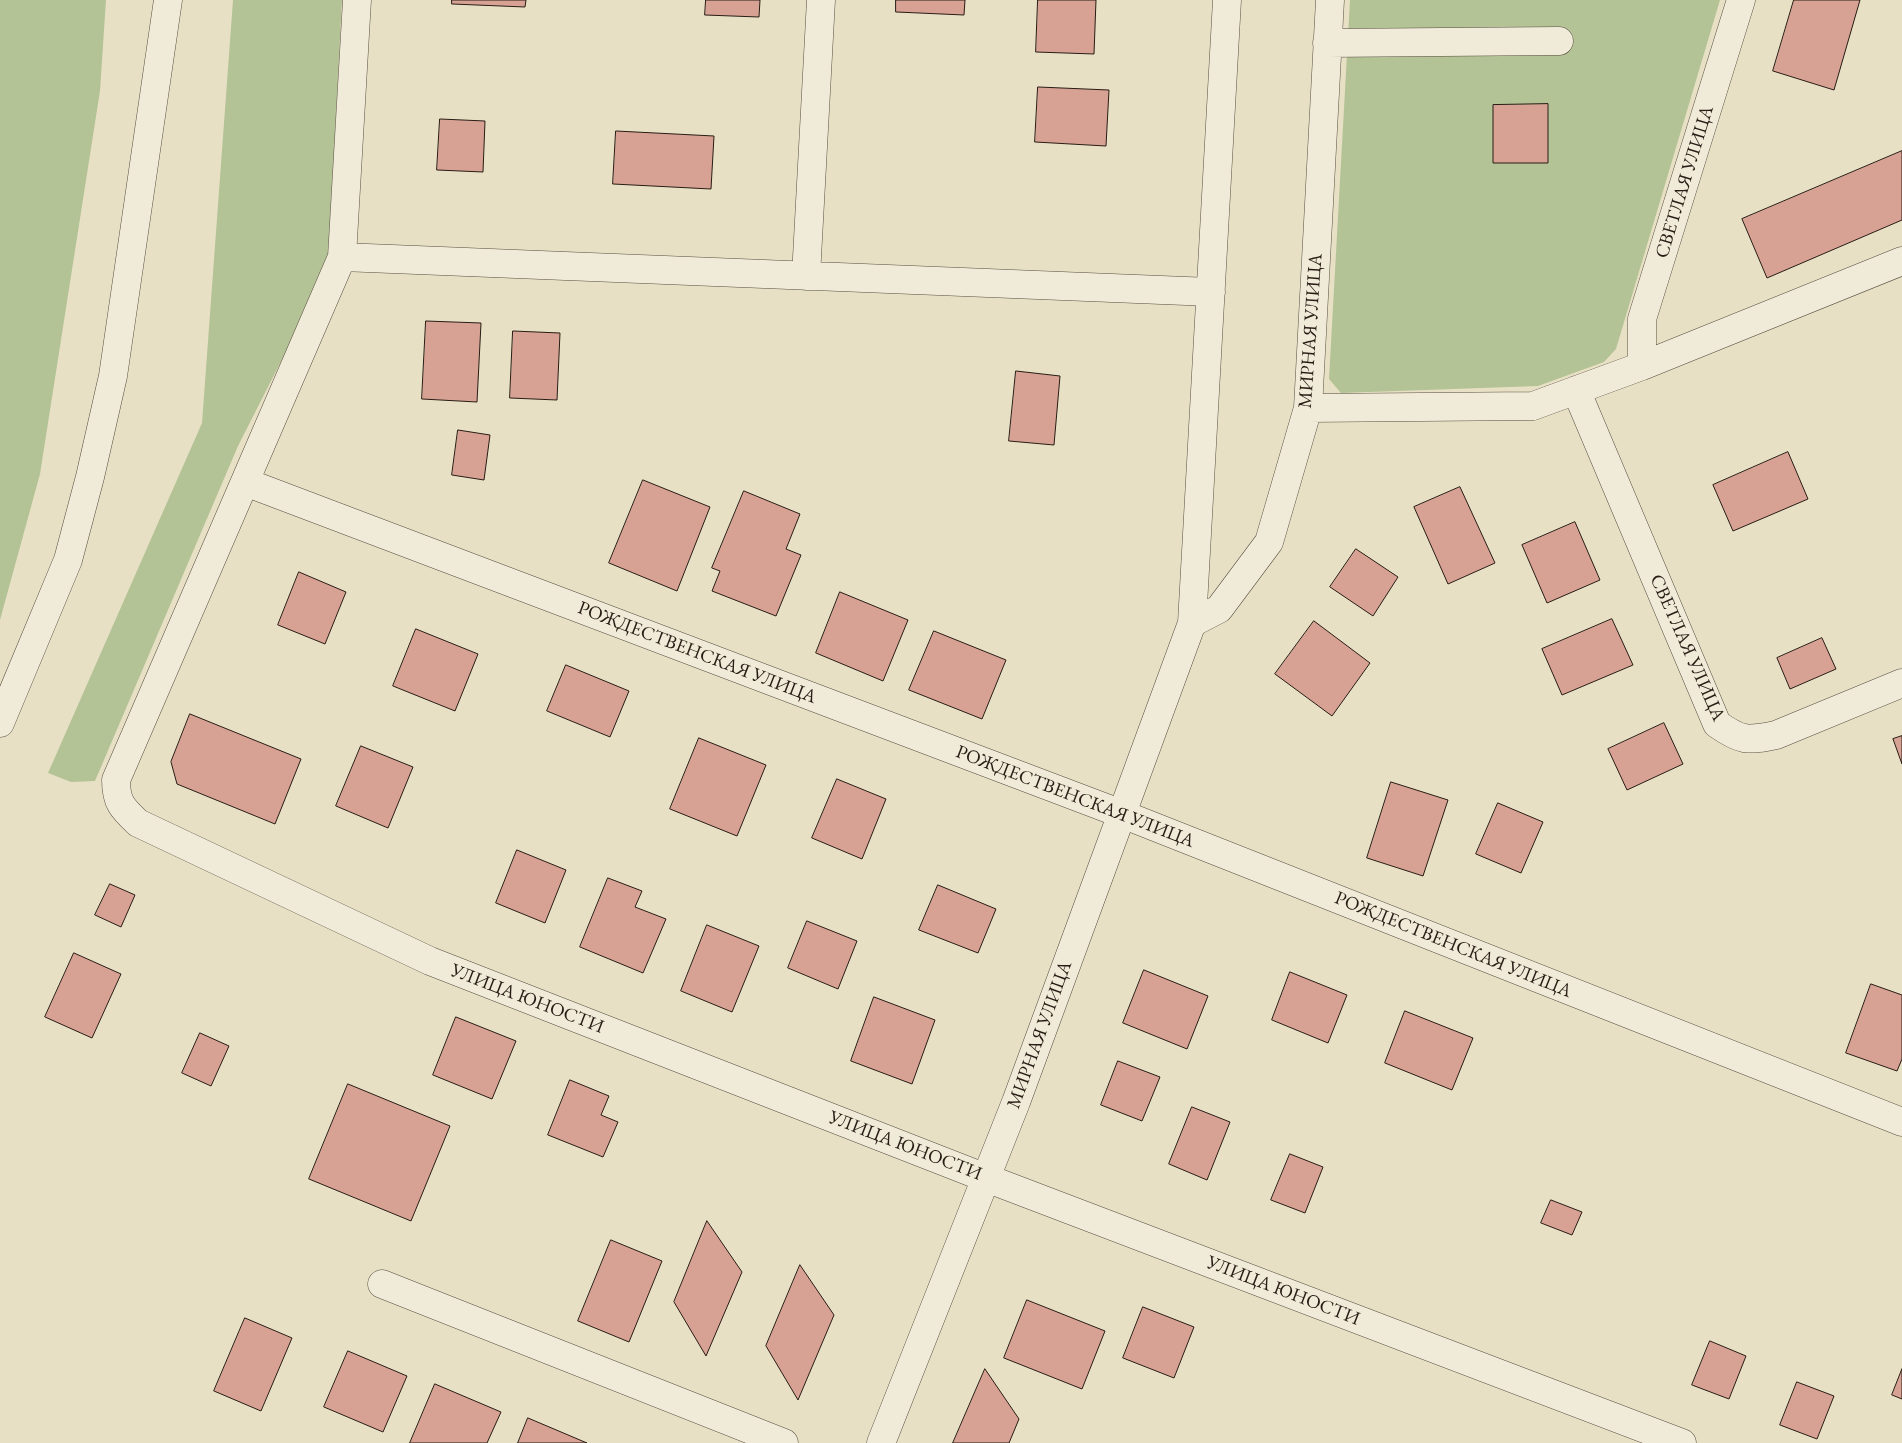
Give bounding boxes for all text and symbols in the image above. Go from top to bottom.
street label: СВЕТЛАЯ УЛИЦА [1651,103,1719,261]
street label: МИРНАЯ УЛИЦА [1294,253,1328,409]
street label: СВЕТЛАЯ УЛИЦА [1644,571,1730,725]
street label: РОЖДЕСТВЕНСКАЯ УЛИЦА [574,597,820,709]
street label: РОЖДЕСТВЕНСКАЯ УЛИЦА [952,741,1198,853]
street label: РОЖДЕСТВЕНСКАЯ УЛИЦА [1331,887,1575,1003]
street label: МИРНАЯ УЛИЦА [1003,958,1077,1112]
street label: УЛИЦА ЮНОСТИ [447,959,607,1039]
street label: УЛИЦА ЮНОСТИ [825,1106,985,1186]
street label: УЛИЦА ЮНОСТИ [1203,1251,1363,1331]

